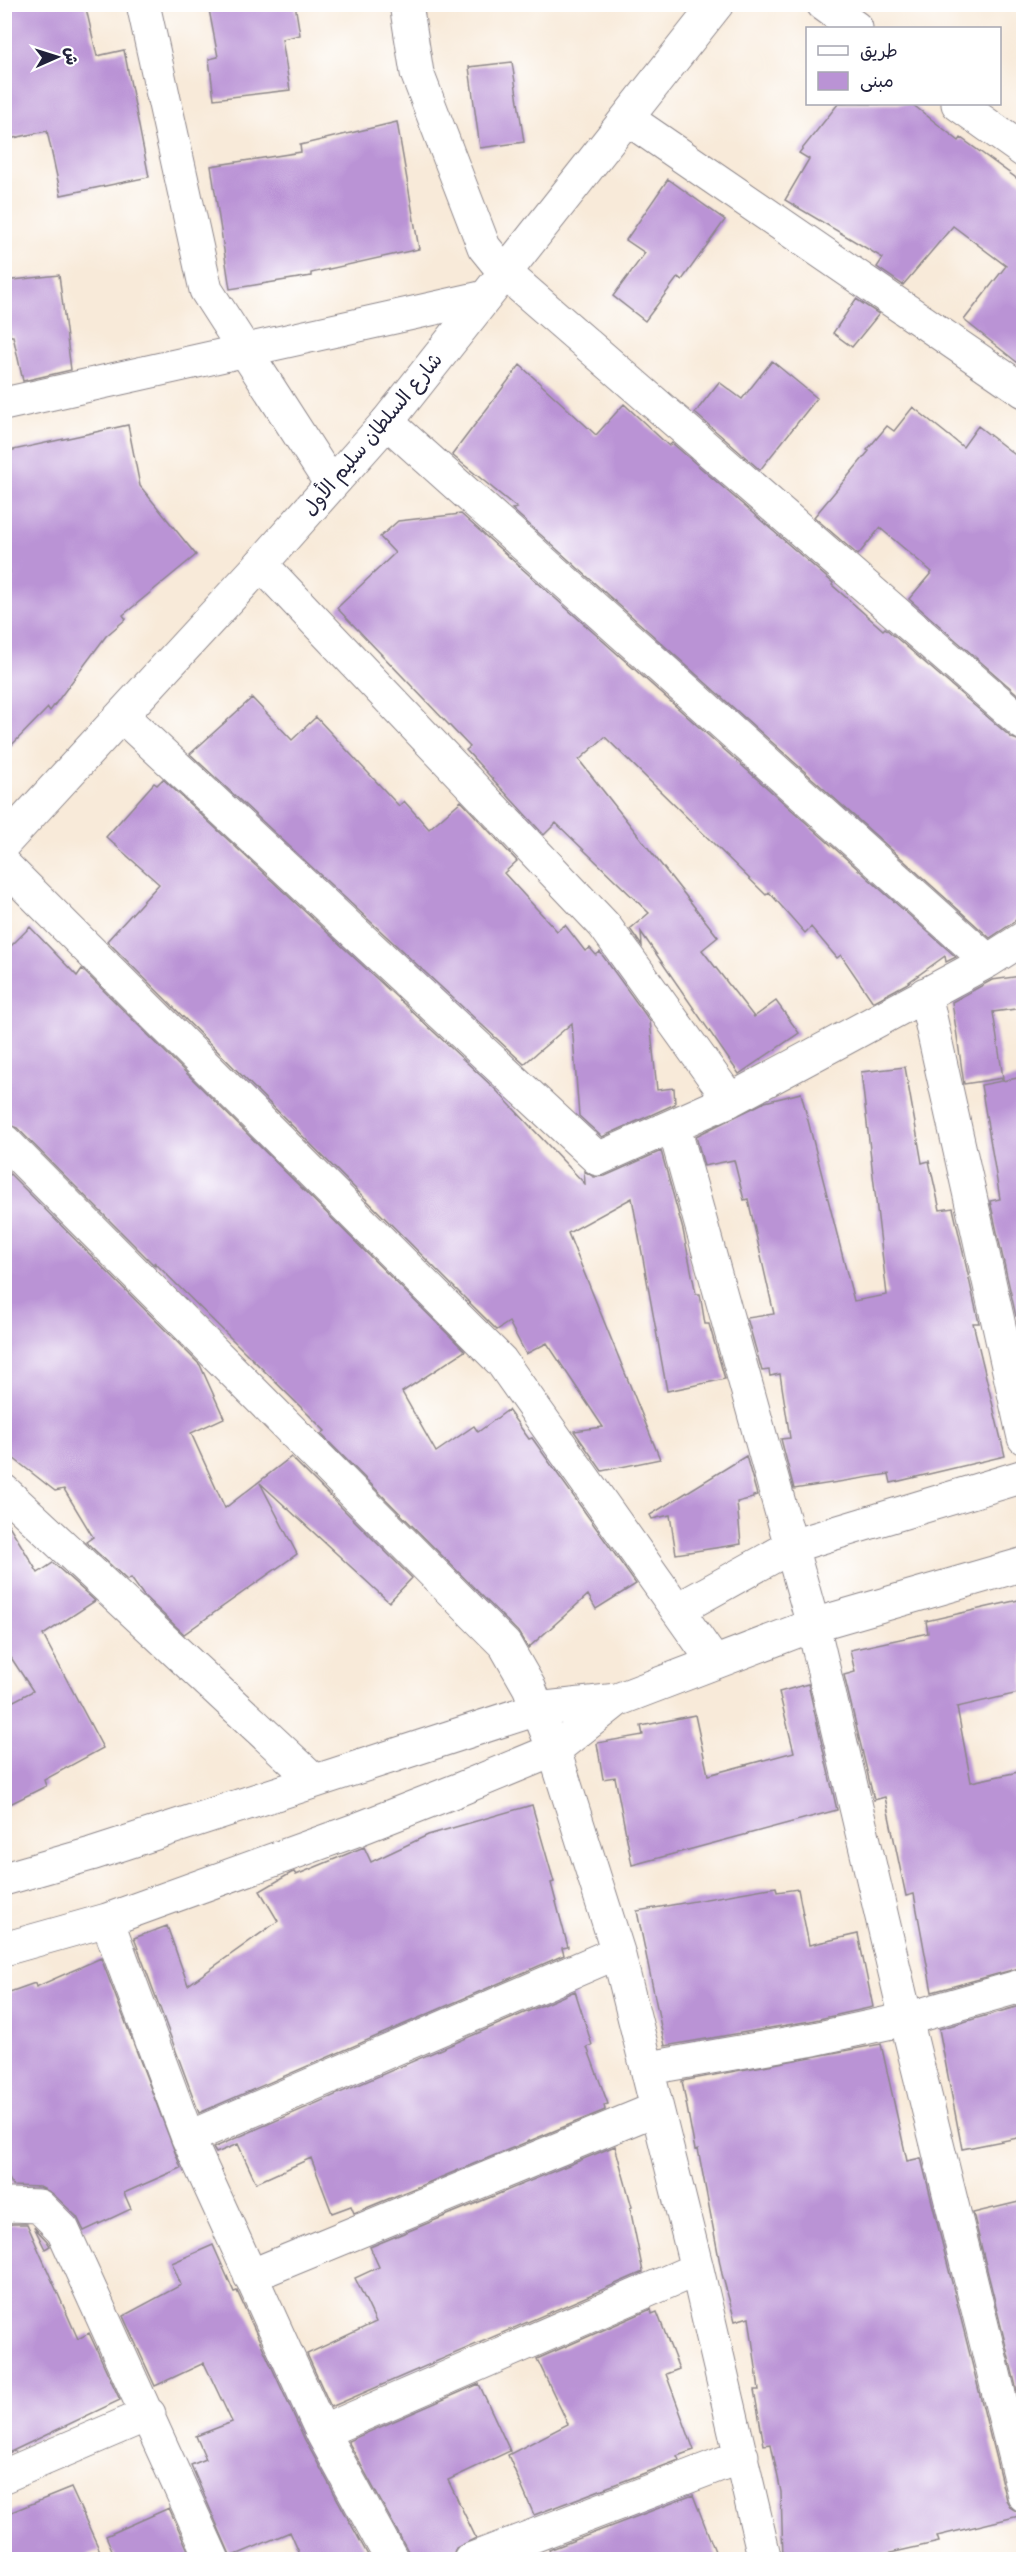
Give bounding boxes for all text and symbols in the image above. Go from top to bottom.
north arrow [27,27,87,87]
legend [806,27,1001,105]
text: طريق [860,40,898,66]
text: ش [58,47,82,66]
text: مبنى [860,70,894,96]
street label: شارع السلطان سليم الأول [296,347,451,524]

